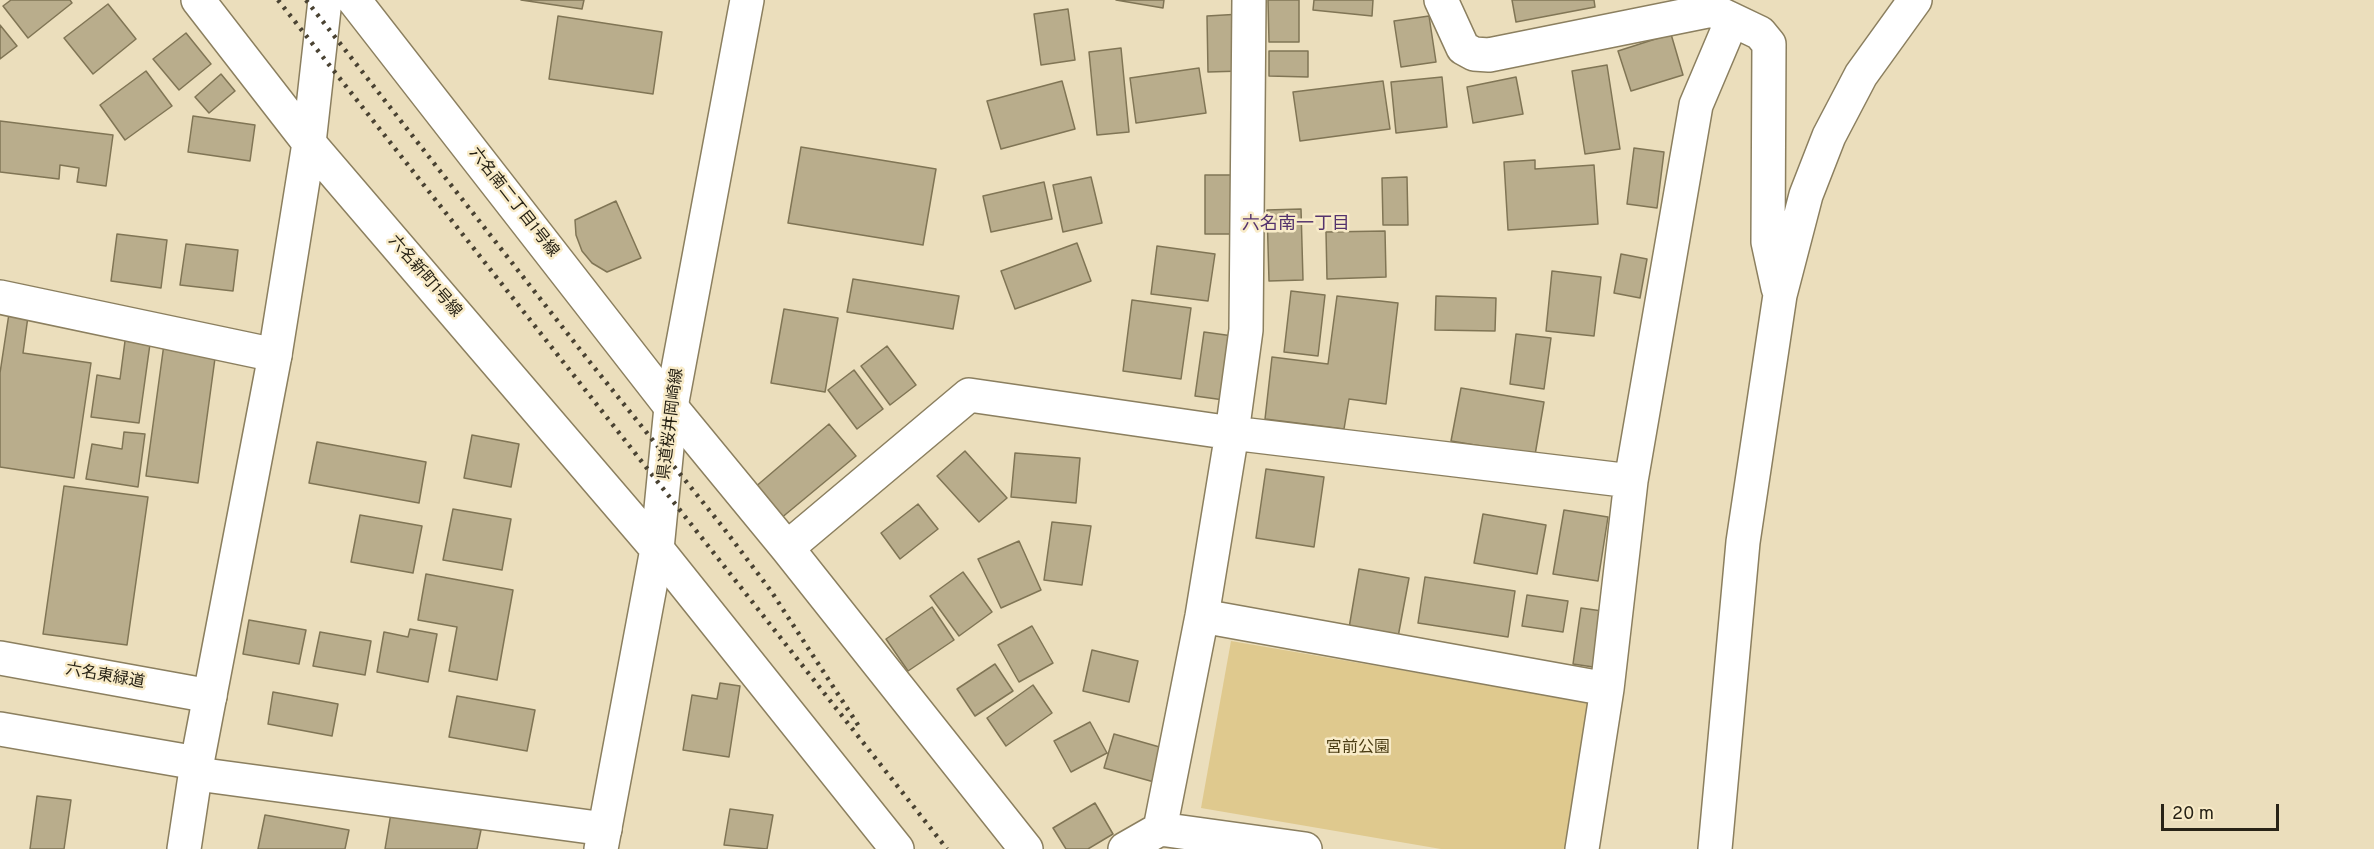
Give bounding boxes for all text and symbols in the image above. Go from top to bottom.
street label: 六名南二丁目1号線 [464,144,562,262]
district label: 六名南一丁目 [1242,214,1350,236]
street label: 六名新町1号線 [383,232,465,322]
street label: 県道桜井岡崎線 [656,367,688,481]
street label: 六名東緑道 [64,661,146,693]
park label: 宮前公園 [1326,739,1390,759]
scale bar [2164,792,2282,830]
text: 20 m [2172,803,2214,826]

